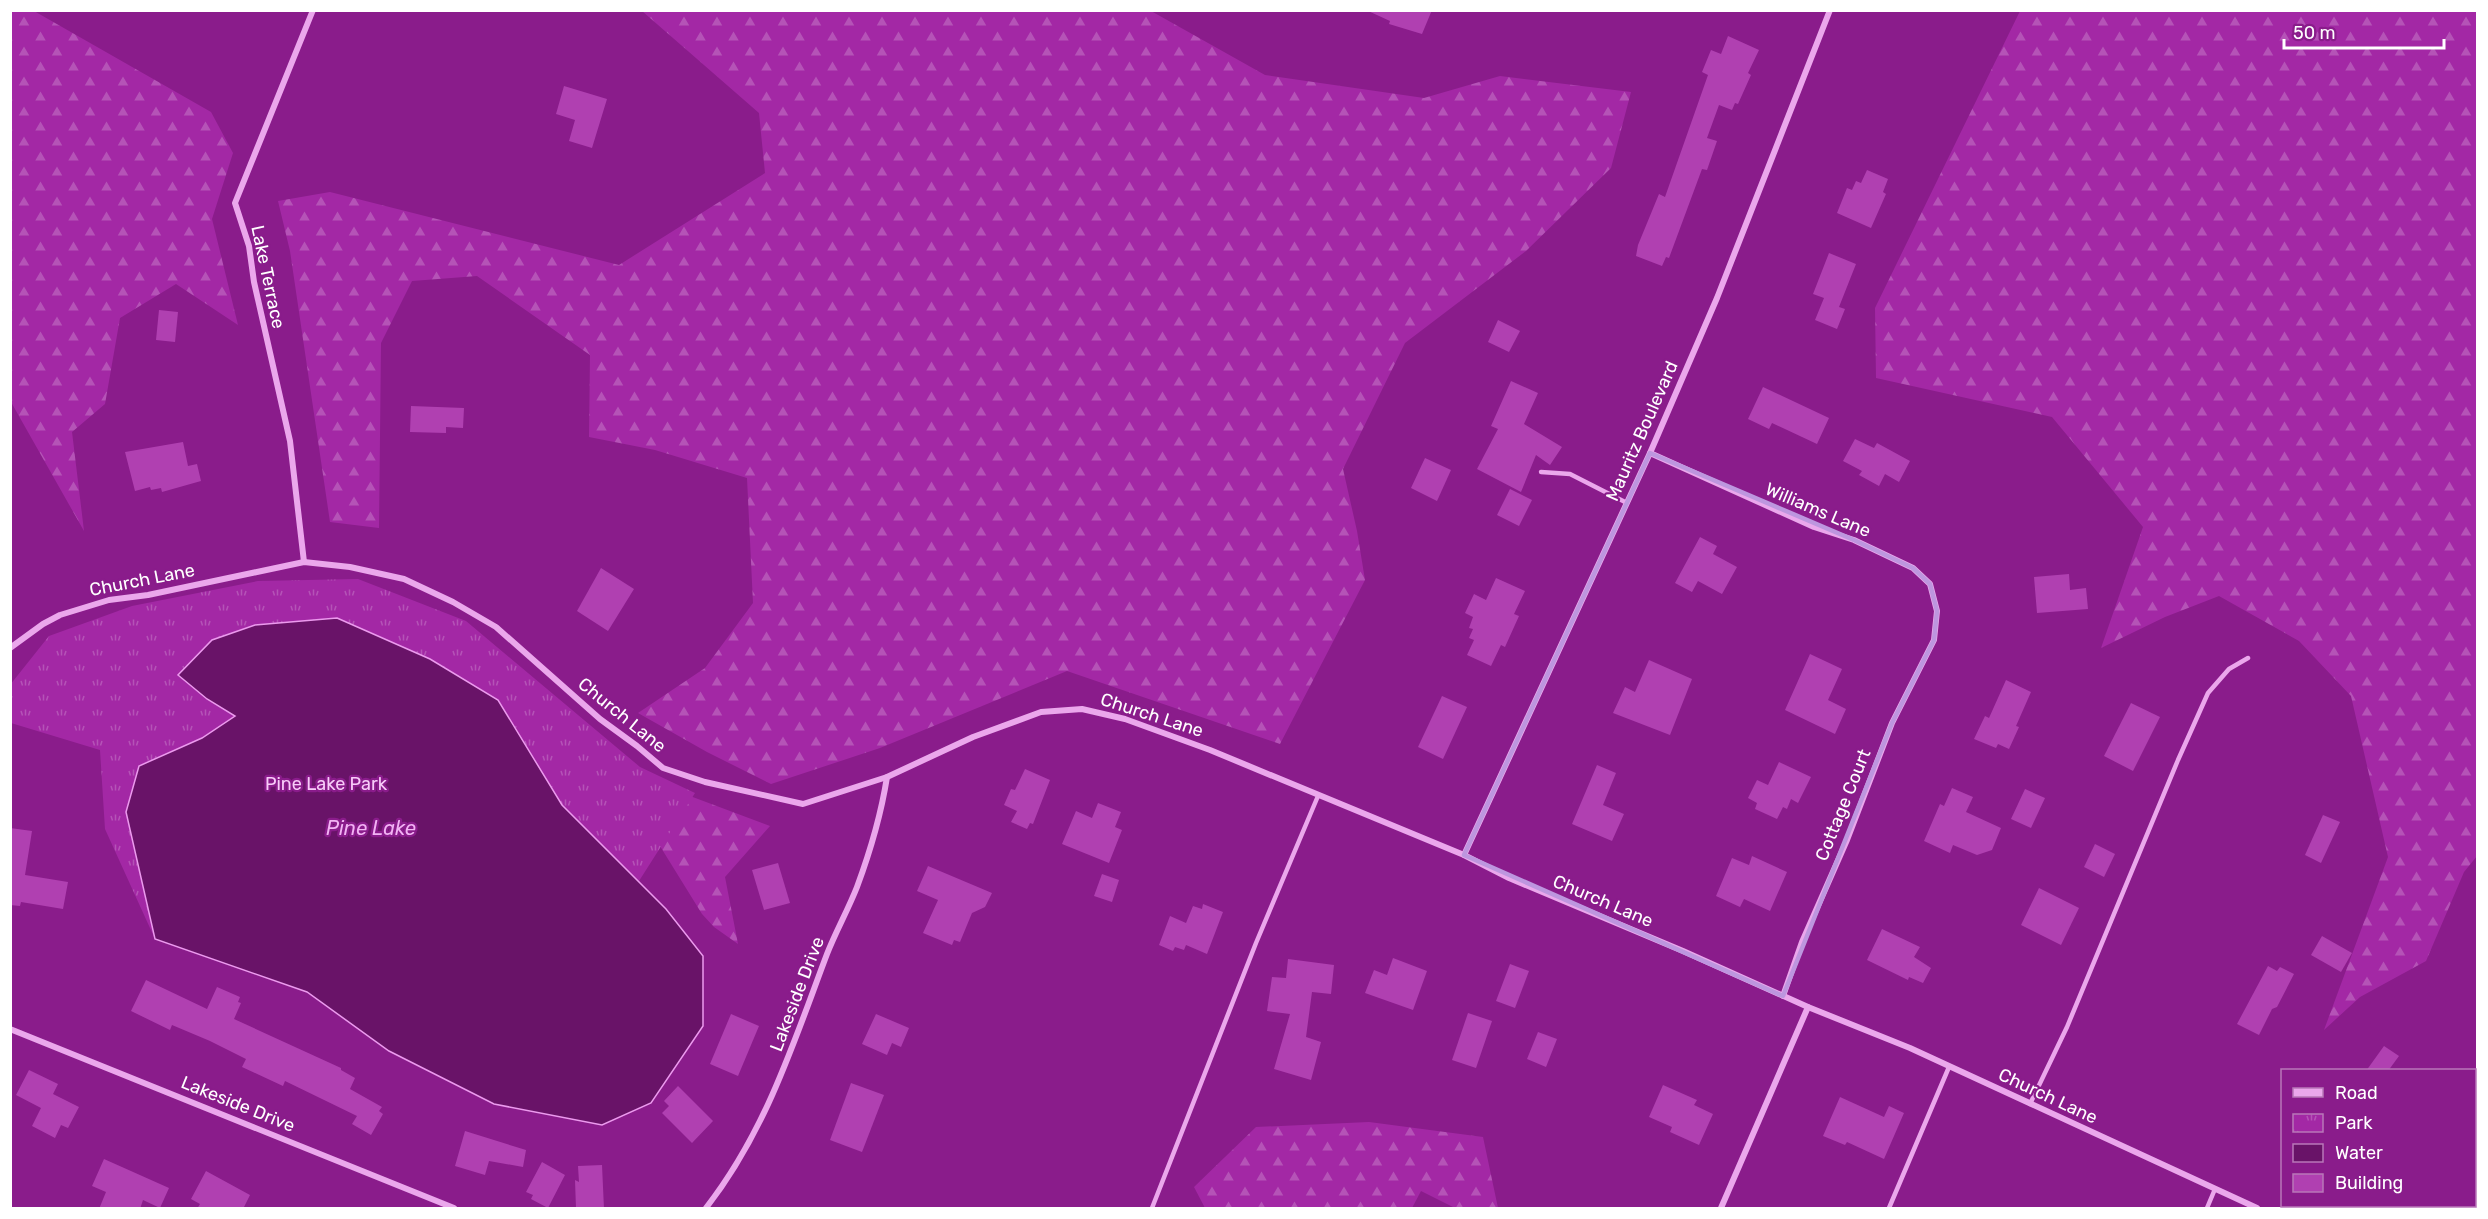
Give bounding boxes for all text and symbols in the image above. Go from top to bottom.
scale bar [2284,12,2444,50]
text: 50 m [2293,22,2336,44]
street label: Lake Terrace [246,223,290,331]
street label: Mauritz Boulevard [1601,358,1683,504]
street label: Williams Lane [1762,478,1874,542]
street label: Church Lane [87,559,197,601]
street label: Church Lane [574,673,670,757]
street label: Church Lane [1098,688,1206,742]
street label: Cottage Court [1811,746,1875,864]
park label: Pine Lake Park [265,773,388,795]
water label: Pine Lake [326,816,416,840]
street label: Church Lane [1550,870,1656,932]
street label: Lakeside Drive [765,934,829,1054]
street label: Church Lane [1995,1063,2101,1129]
legend [2281,1069,2476,1207]
street label: Lakeside Drive [178,1071,298,1137]
text: Road [2335,1082,2378,1104]
text: Park [2335,1112,2373,1134]
text: Water [2335,1142,2383,1164]
text: Building [2335,1172,2403,1194]

